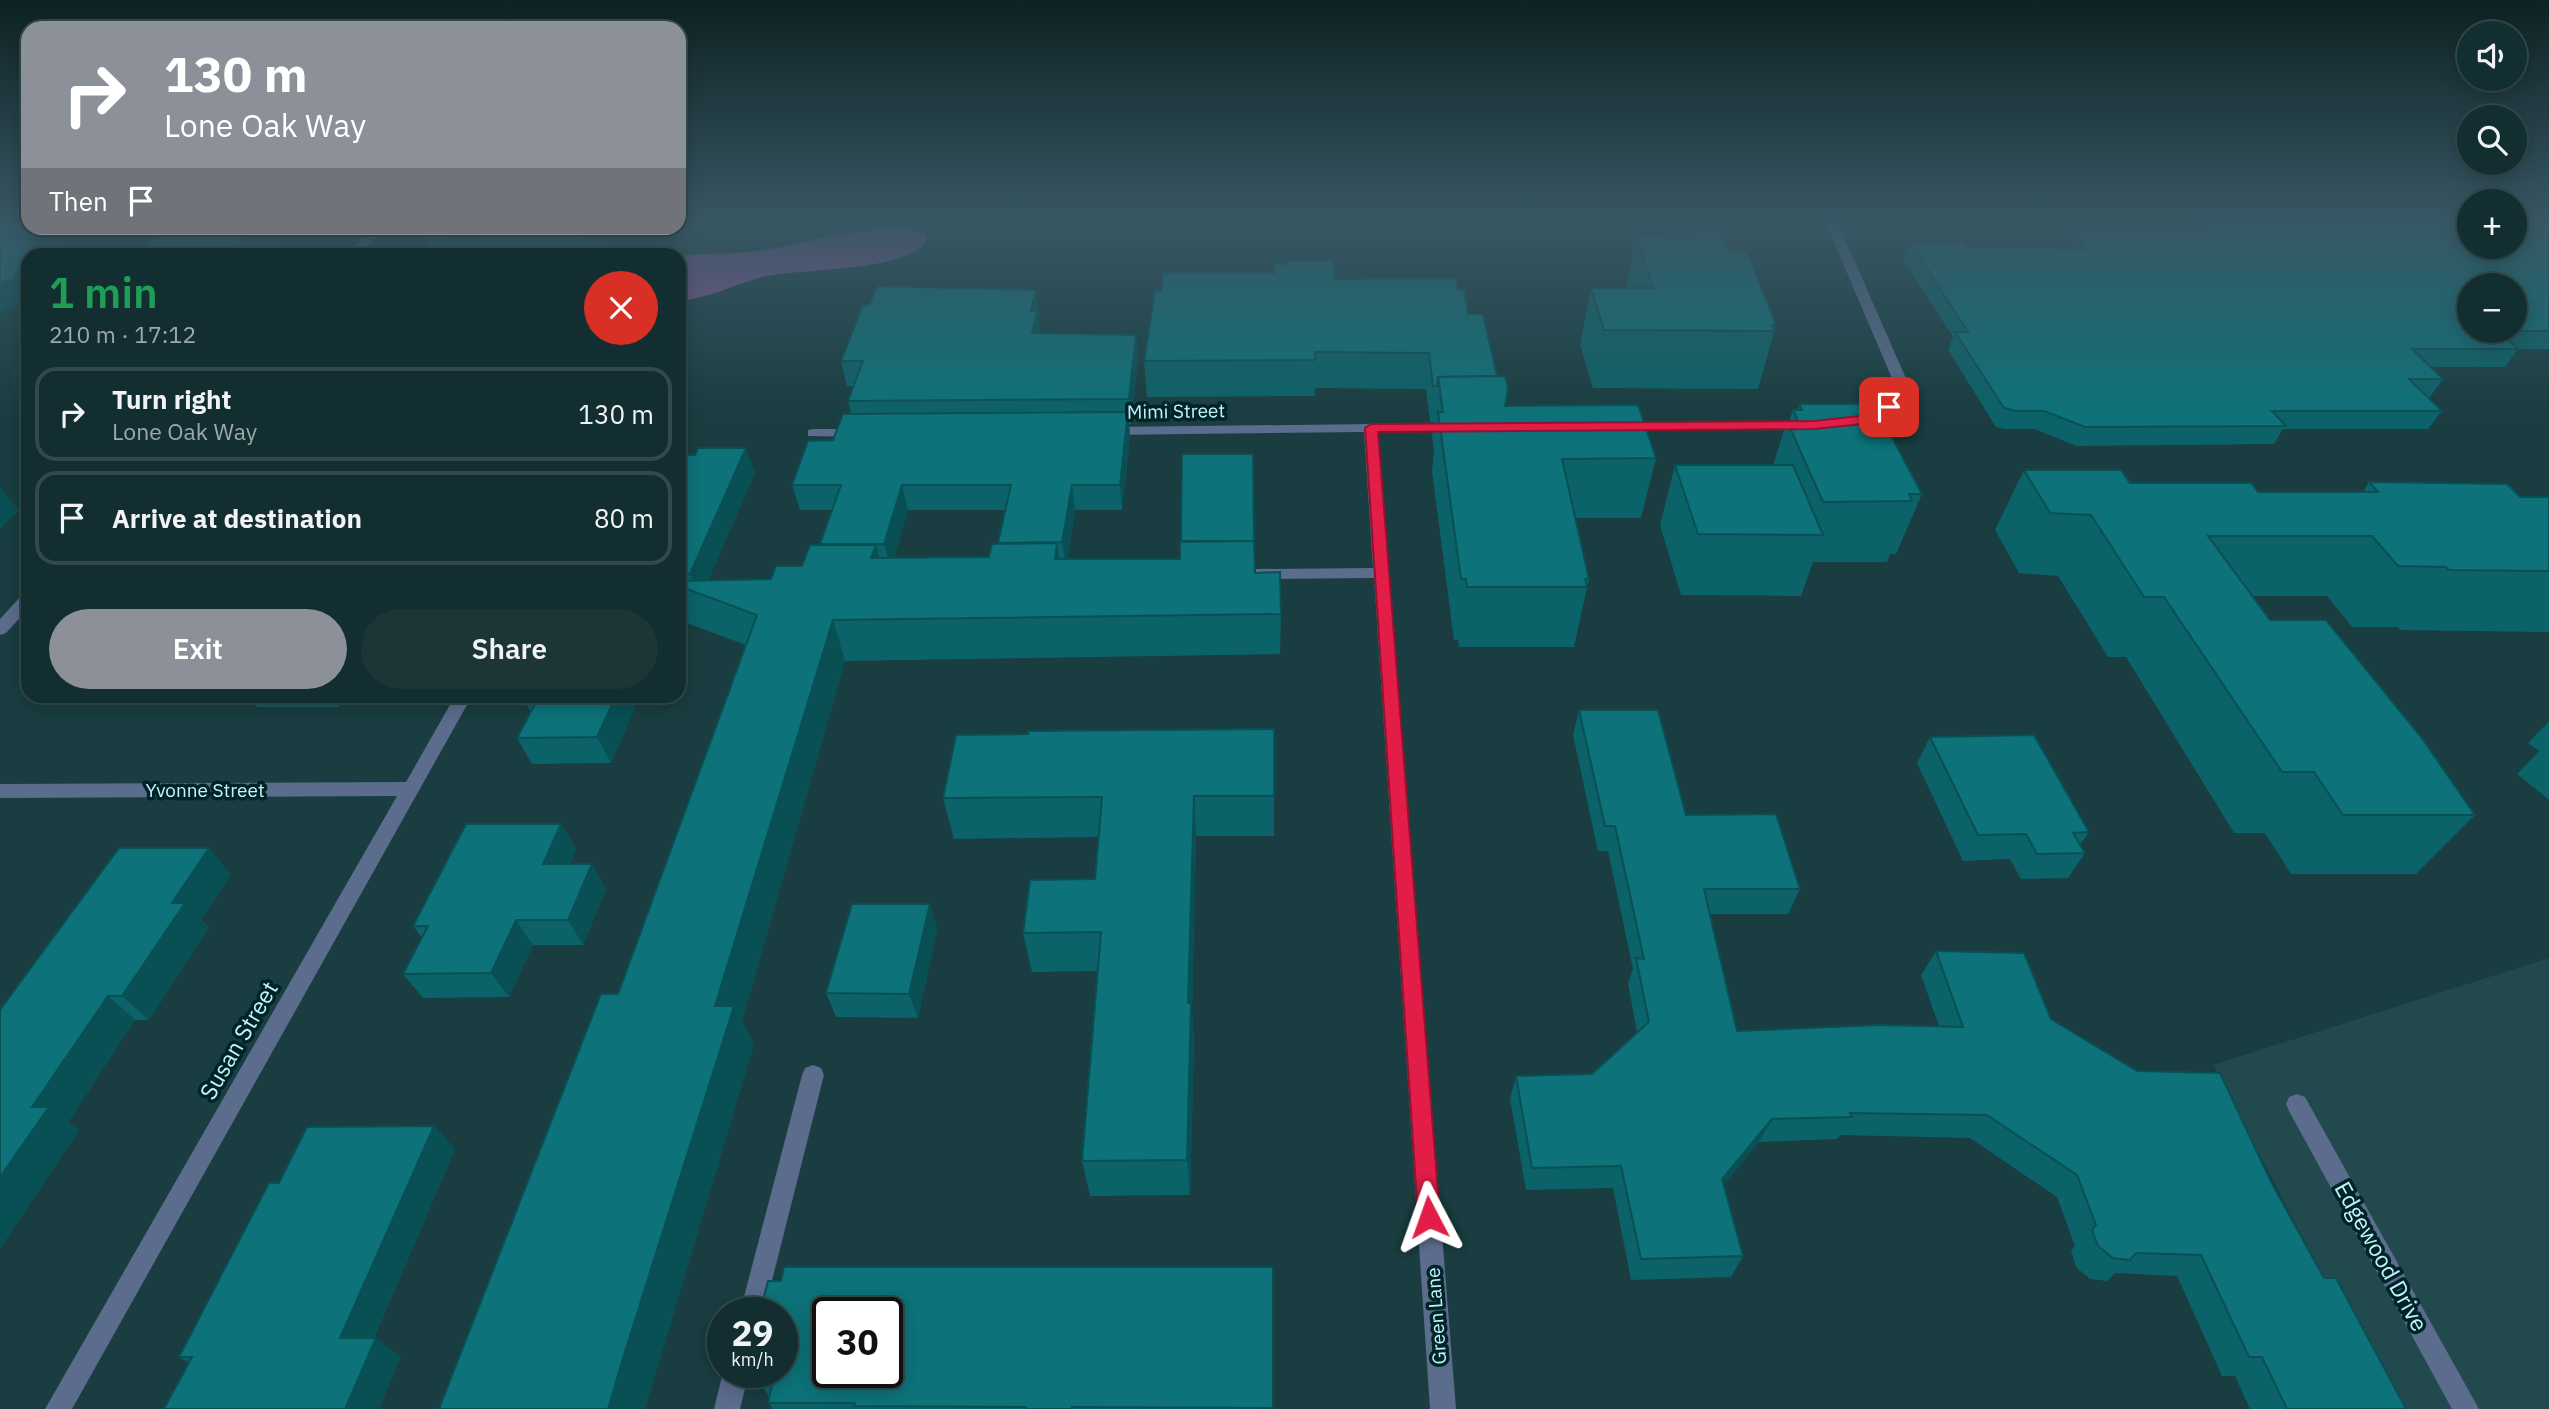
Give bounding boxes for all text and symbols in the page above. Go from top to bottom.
map controls [2457,21,2527,343]
button: sound [2457,21,2527,91]
text: 130 m [164,42,308,105]
icon: right [49,49,140,140]
text: Lone Oak Way [164,104,366,146]
button: search [2457,105,2527,175]
icon: arrive [122,182,160,220]
text: Then [49,184,108,218]
button: + [2457,189,2527,259]
text: 1 min [49,265,158,320]
button: close [584,271,658,345]
button: − [2457,273,2527,343]
text: 210 m · 17:12 [49,319,196,349]
pin [1859,377,1919,437]
text: Turn right [112,382,231,416]
icon: arrive [1870,388,1908,426]
icon: right [53,395,91,433]
text: 130 m [578,397,654,431]
street label: Mimi Street [1127,398,1225,424]
text: Lone Oak Way [112,416,257,446]
icon: arrive [53,499,91,537]
text: Arrive at destination [112,501,362,535]
text: 80 m [594,501,654,535]
button: Exit [49,609,347,689]
button: Share [361,609,658,689]
street label: Yvonne Street [145,778,265,802]
street label: Susan Street [192,976,284,1104]
street label: Edgewood Drive [2329,1176,2435,1336]
position arrow [1392,1180,1466,1254]
street label: Green Lane [1421,1267,1451,1365]
speed limit sign: 30 [812,1297,903,1388]
text: 29 [731,1310,774,1356]
text: km/h [731,1348,774,1371]

